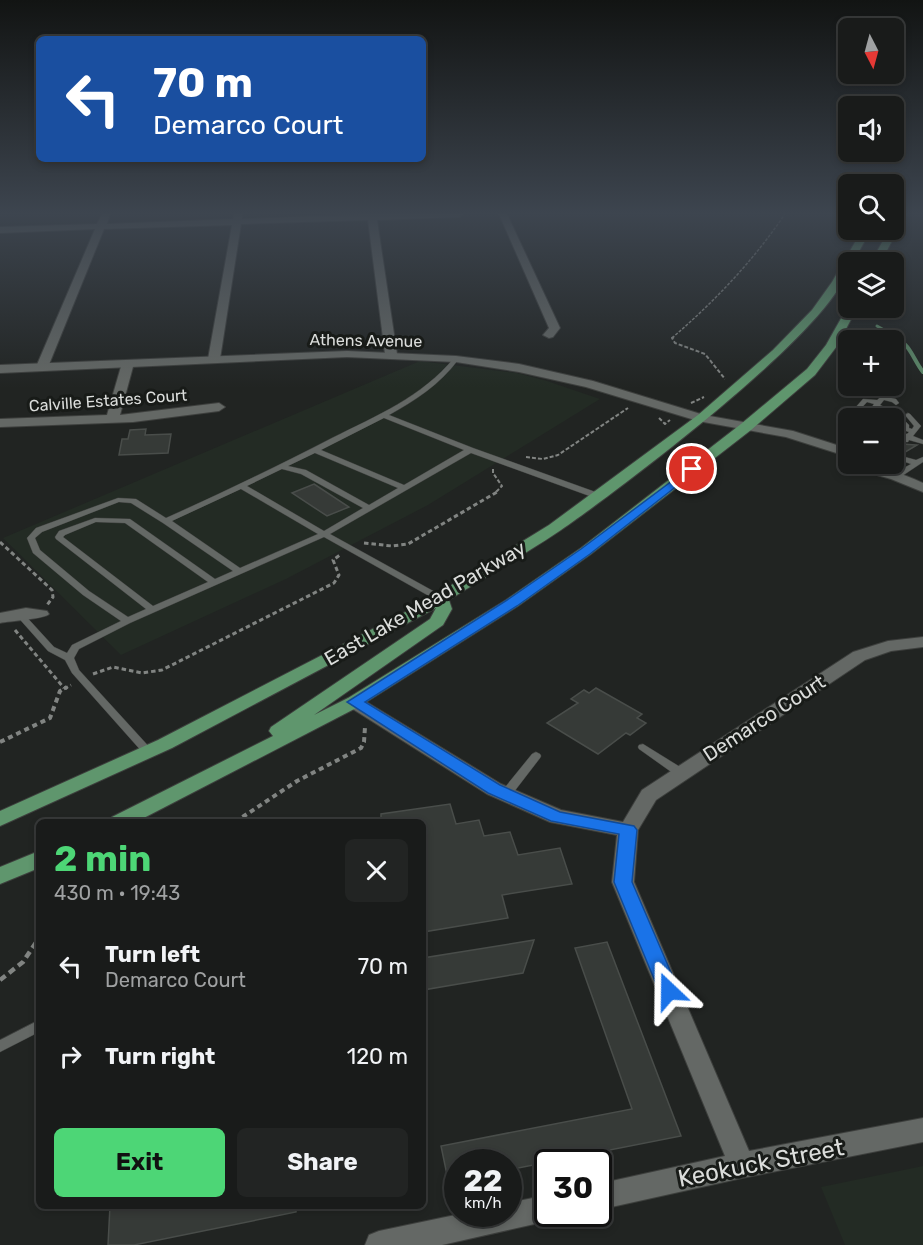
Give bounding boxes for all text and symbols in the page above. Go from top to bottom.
north arrow [838,18,904,84]
map controls [838,18,904,474]
text: 70 m [153,58,253,108]
icon: left [54,60,132,138]
button: sound [838,96,904,162]
text: Demarco Court [153,109,343,141]
button: search [838,174,904,240]
button: layers [838,252,904,318]
street label: Athens Avenue [310,330,423,351]
button: + [838,330,904,396]
street label: Calville Estates Court [28,385,188,416]
button: − [838,408,904,474]
pin [666,443,717,494]
icon: arrive [675,452,708,485]
street label: East Lake Mead Parkway [320,536,530,670]
street label: Demarco Court [698,669,830,766]
text: 2 min [54,837,152,880]
button: close [345,839,408,902]
text: 430 m · 19:43 [54,881,180,905]
text: Turn left [105,941,200,968]
icon: left [54,950,87,983]
text: 70 m [358,953,408,980]
position arrow [637,959,701,1023]
text: Demarco Court [105,968,246,992]
icon: right [54,1040,87,1073]
text: Turn right [105,1043,215,1070]
text: 120 m [347,1043,408,1070]
button: Exit [54,1128,225,1197]
button: Share [237,1128,408,1197]
street label: Keokuck Street [676,1133,846,1193]
speed limit sign: 30 [534,1149,612,1227]
text: 22 [464,1163,503,1199]
text: km/h [464,1194,502,1212]

